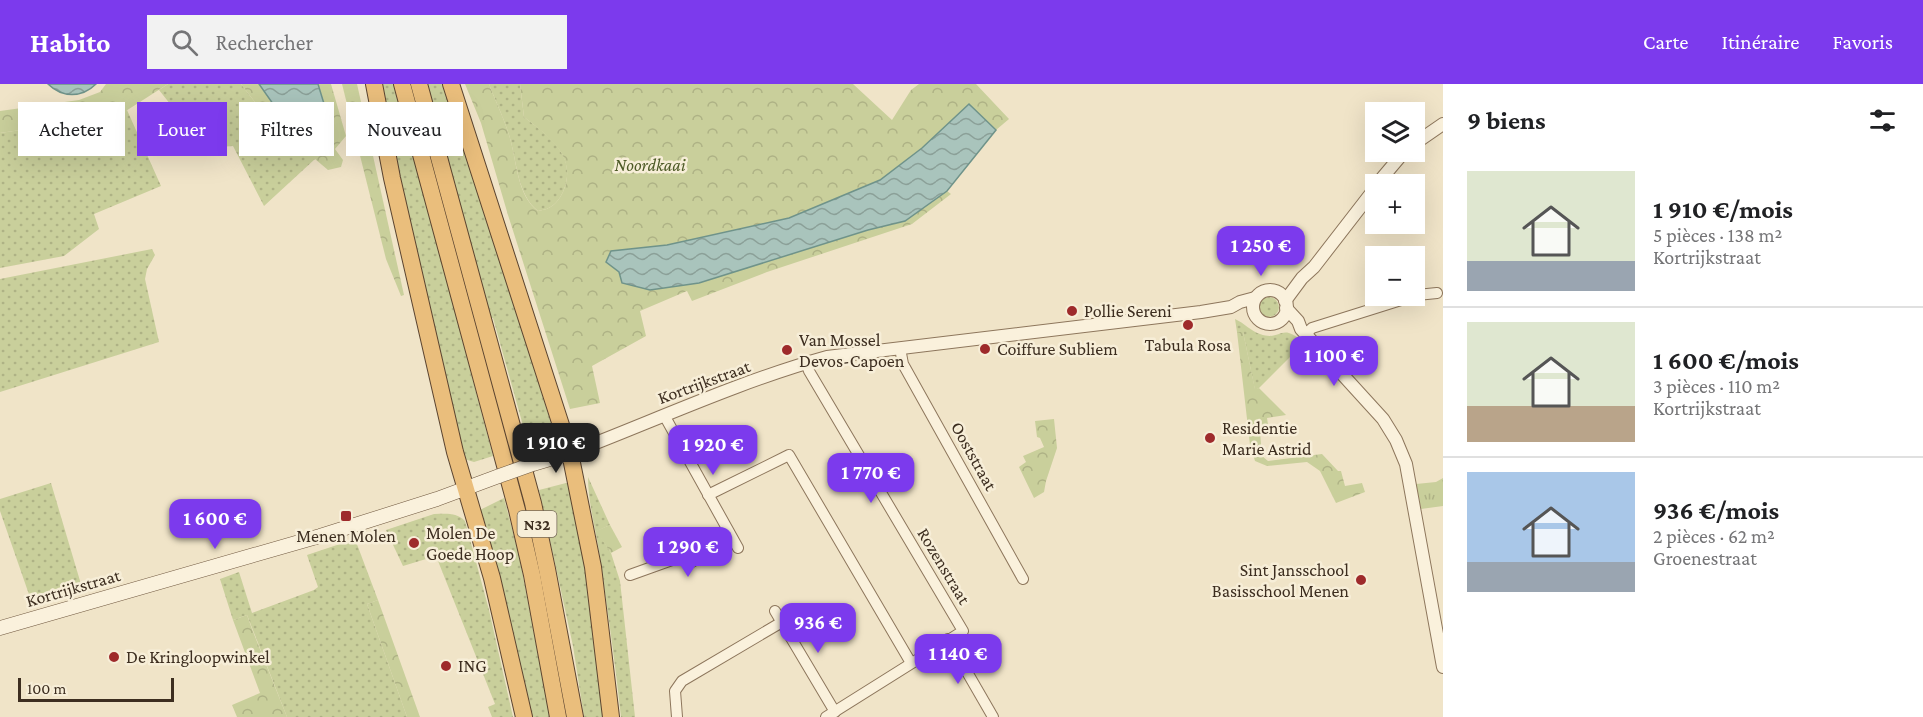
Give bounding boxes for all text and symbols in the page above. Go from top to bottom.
search box [147,15,567,69]
icon: search [168,26,201,59]
text: Habito [30,27,111,58]
text: Rechercher [216,30,313,55]
text: Carte [1643,30,1689,54]
text: Itinéraire [1722,30,1799,54]
text: Favoris [1832,30,1893,54]
chip: Acheter [18,102,125,156]
chip: Louer [137,102,227,156]
chip: Filtres [239,102,334,156]
chip: Nouveau [346,102,463,156]
map controls [1365,102,1425,306]
button: layers [1365,102,1425,162]
icon: filters [1866,104,1899,137]
text: 9 biens [1467,106,1545,135]
park label: Noordkaai [615,155,686,175]
button: + [1365,174,1425,234]
icon: home [1515,195,1587,267]
text: 1 910 €/mois [1653,195,1793,224]
text: 5 pièces · 138 m² [1653,224,1782,246]
pin: 1 250 € [1206,226,1316,277]
text: 1 250 € [1231,234,1291,256]
button: − [1365,246,1425,306]
text: Kortrijkstraat [1653,246,1761,268]
place label: Pollie Sereni [1084,301,1172,321]
marker: Pollie Sereni [1065,304,1079,318]
marker: Tabula Rosa [1181,318,1195,332]
place label: Van Mossel Devos-Capoen [799,330,905,371]
place label: Tabula Rosa [1145,335,1231,355]
pin: 1 100 € [1279,336,1389,387]
place label: Coiffure Subliem [997,339,1118,359]
marker: Coiffure Subliem [978,342,992,356]
marker: Van Mossel Devos-Capoen [780,343,794,357]
text: 1 100 € [1304,344,1364,366]
icon: home [1515,346,1587,418]
text: 1 600 €/mois [1653,346,1799,375]
street label: Kortrijkstraat [655,356,754,409]
text: 3 pièces · 110 m² [1653,375,1780,397]
text: Kortrijkstraat [1653,397,1761,419]
street label: Ooststraat [947,418,1002,495]
place label: Residentie Marie Astrid [1222,418,1312,459]
pin: 1 910 € [501,423,611,474]
pin: 1 920 € [658,425,768,476]
text: 1 910 € [527,431,585,453]
marker: Residentie Marie Astrid [1203,431,1217,445]
text: 1 920 € [682,433,744,455]
pin: 1 770 € [816,453,926,504]
text: 1 770 € [841,461,901,483]
icon: home [1515,496,1587,568]
text: 936 €/mois [1653,496,1779,525]
pin: 1 600 € [160,499,270,550]
text: 1 600 € [183,507,247,529]
marker: Menen Molen [339,509,353,523]
road number: N32 [518,511,556,537]
place label: Molen De Goede Hoop [426,523,514,564]
street label: Rozenstraat [913,524,975,609]
text: 2 pièces · 62 m² [1653,525,1775,547]
place label: Menen Molen [296,526,396,546]
pin: 1 290 € [633,527,743,578]
text: 1 290 € [657,535,719,557]
marker: Molen De Goede Hoop [407,536,421,550]
text: Groenestraat [1653,547,1757,569]
place label: Sint Jansschool Basisschool Menen [1212,560,1349,601]
street label: Kortrijkstraat [24,565,124,612]
marker: Sint Jansschool Basisschool Menen [1354,573,1368,587]
pin: 936 € [776,603,860,654]
text: 936 € [794,611,842,633]
pin: 1 140 € [903,634,1013,685]
text: 1 140 € [929,642,987,664]
place label: De Kringloopwinkel [126,647,270,667]
marker: De Kringloopwinkel [107,650,121,664]
place label: ING [458,656,487,676]
marker: ING [439,659,453,673]
scale bar [18,675,174,702]
text: 100 m [27,680,66,697]

